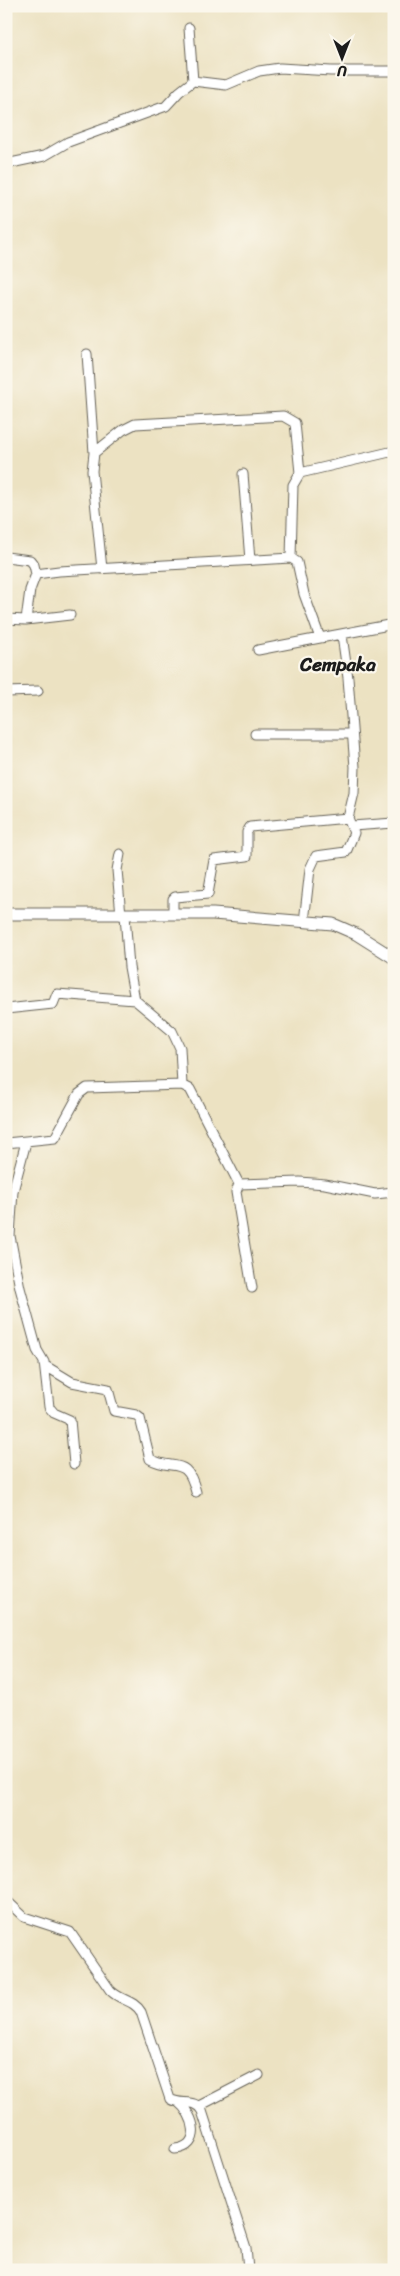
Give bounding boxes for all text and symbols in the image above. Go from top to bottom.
north arrow [318,32,368,82]
text: U [337,58,347,83]
district label: Cempaka [299,648,376,681]

